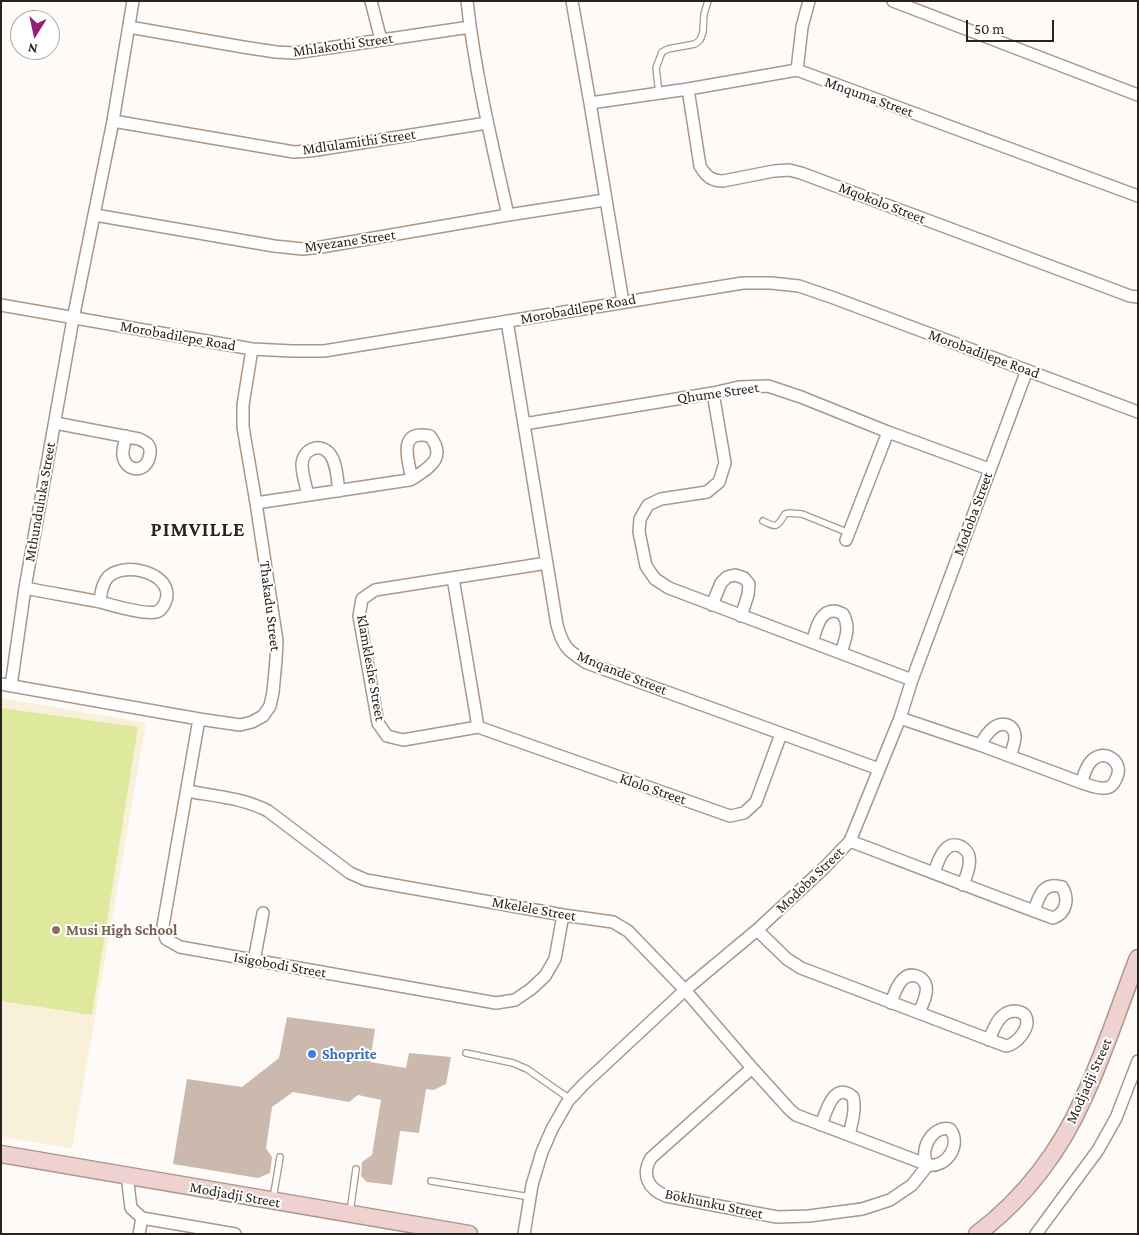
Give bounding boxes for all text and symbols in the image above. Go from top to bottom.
north arrow [10,10,60,60]
scale bar [969,10,1056,42]
text: 50 m [974,21,1004,37]
street label: Mhlakothi Street [292,29,394,61]
text: N [26,40,39,57]
street label: Mnquma Street [822,73,916,121]
street label: Mdlulamithi Street [301,125,417,159]
street label: Mqokolo Street [836,178,928,228]
street label: Myezane Street [303,226,397,256]
street label: Morobadilepe Road [519,290,637,328]
street label: Morobadilepe Road [119,317,237,355]
street label: Morobadilepe Road [926,326,1042,382]
street label: Qhume Street [676,378,760,408]
street label: Mthunduluka Street [21,441,59,563]
street label: Modoba Street [950,470,996,558]
district label: PIMVILLE [150,518,246,542]
street label: Thakadu Street [256,560,284,652]
street label: Klamkleshe Street [353,613,389,723]
street label: Mnqande Street [574,647,670,699]
street label: Klolo Street [617,769,689,809]
street label: Modoba Street [772,843,848,917]
street label: Mkelele Street [491,893,577,925]
place label: Musi High School [66,921,177,939]
marker: Musi High School [50,924,62,936]
street label: Isigobodi Street [232,948,328,982]
street label: Modjadji Street [1062,1035,1116,1127]
place label: Shoprite [322,1045,377,1063]
marker: Shoprite [306,1048,318,1060]
street label: Modjadji Street [188,1178,282,1212]
street label: Bokhunku Street [663,1185,765,1223]

